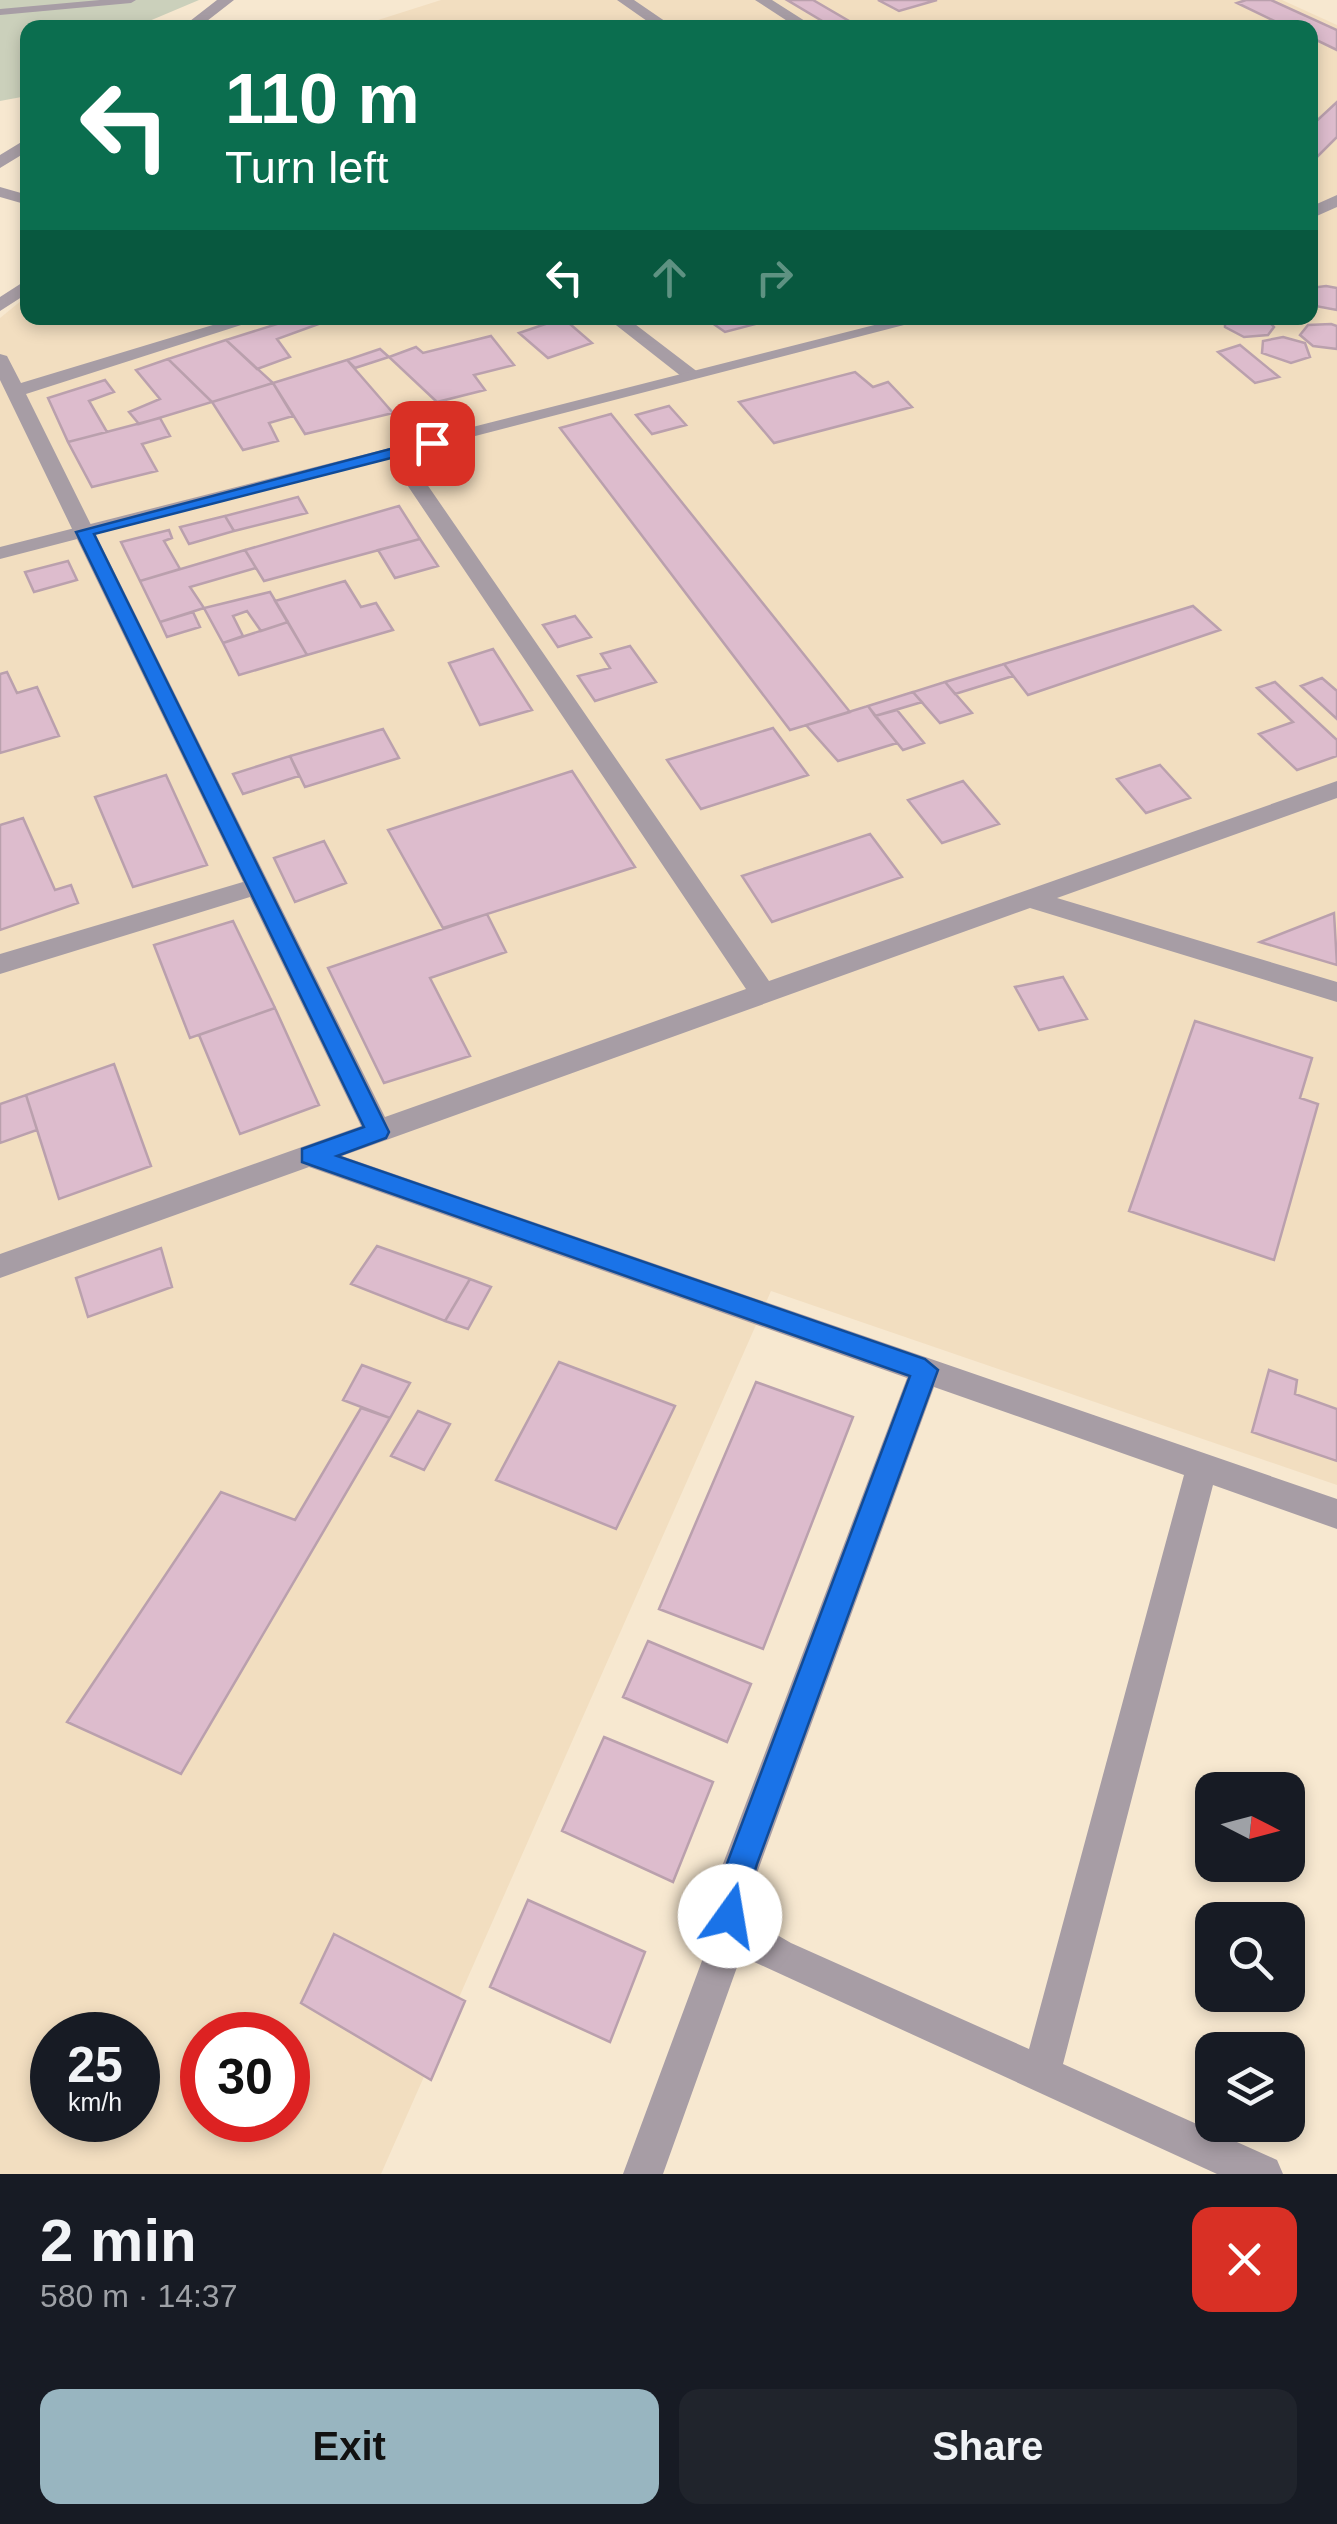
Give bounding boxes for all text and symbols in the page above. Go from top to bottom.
icon: left [60,60,190,190]
text: 110 m [225,60,420,138]
text: Turn left [225,142,388,193]
icon: left [537,250,592,305]
icon: ahead [642,250,697,305]
icon: right [747,250,802,305]
pin [390,401,475,486]
icon: arrive [405,416,460,471]
north arrow [1195,1772,1305,1882]
map controls [1195,1772,1305,2142]
position arrow [678,1864,782,1968]
button: search [1195,1902,1305,2012]
speed limit sign: 30 [180,2012,310,2142]
button: layers [1195,2032,1305,2142]
text: 25 [67,2037,123,2093]
text: km/h [68,2088,122,2116]
text: 2 min [40,2207,197,2274]
button: close [1192,2207,1297,2312]
text: 580 m · 14:37 [40,2278,237,2314]
button: Exit [40,2389,659,2504]
button: Share [679,2389,1297,2504]

